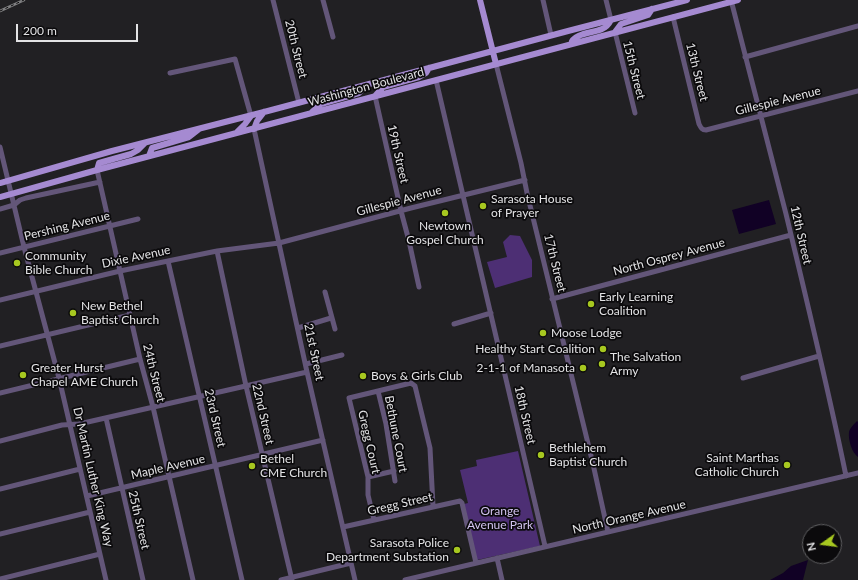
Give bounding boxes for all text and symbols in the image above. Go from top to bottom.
scale bar [18,16,140,42]
street label: 20th Street [282,18,310,80]
text: 200 m [23,23,57,38]
street label: 15th Street [620,39,648,101]
street label: 13th Street [683,41,711,103]
street label: Washington Boulevard [306,65,426,109]
street label: Gillespie Avenue [734,83,822,119]
street label: 19th Street [384,123,412,185]
street label: Gillespie Avenue [355,183,443,219]
place label: Sarasota House of Prayer [491,192,573,220]
marker: Sarasota House of Prayer [478,201,488,211]
street label: 12th Street [787,204,815,266]
street label: Pershing Avenue [23,208,111,244]
marker: Newtown Gospel Church [440,208,450,218]
place label: Newtown Gospel Church [406,219,484,247]
street label: 17th Street [541,232,569,294]
street label: North Osprey Avenue [612,235,726,279]
street label: Dixie Avenue [100,243,172,271]
place label: Community Bible Church [25,249,92,277]
marker: Community Bible Church [12,258,22,268]
place label: Early Learning Coalition [599,290,673,318]
place label: New Bethel Baptist Church [81,299,159,327]
marker: Early Learning Coalition [586,299,596,309]
marker: New Bethel Baptist Church [68,308,78,318]
street label: 21st Street [301,322,327,382]
place label: Moose Lodge [551,326,622,340]
marker: Moose Lodge [538,328,548,338]
street label: 24th Street [140,342,168,404]
place label: Healthy Start Coalition [475,342,595,356]
marker: Healthy Start Coalition [598,344,608,354]
place label: The Salvation Army [610,350,681,378]
marker: The Salvation Army [597,359,607,369]
place label: Greater Hurst Chapel AME Church [31,361,138,389]
place label: 2-1-1 of Manasota [476,361,575,375]
marker: 2-1-1 of Manasota [578,363,588,373]
place label: Boys & Girls Club [371,369,463,383]
marker: Greater Hurst Chapel AME Church [18,370,28,380]
marker: Boys & Girls Club [358,371,368,381]
street label: 22nd Street [249,382,277,446]
street label: 18th Street [511,384,539,446]
street label: 23rd Street [201,387,229,449]
street label: Bethune Court [382,394,410,474]
street label: Dr Martin Luther King Way [70,406,116,548]
street label: Gregg Court [355,409,383,475]
place label: Bethlehem Baptist Church [549,441,627,469]
marker: Bethlehem Baptist Church [536,450,546,460]
street label: Maple Avenue [130,451,206,483]
place label: Saint Marthas Catholic Church [695,451,779,479]
place label: Bethel CME Church [260,452,327,480]
marker: Saint Marthas Catholic Church [782,460,792,470]
marker: Bethel CME Church [247,461,257,471]
street label: 25th Street [125,489,153,551]
street label: Gregg Street [366,490,434,518]
street label: North Orange Avenue [571,497,687,537]
park label: Orange Avenue Park [467,504,533,532]
north arrow [802,524,842,564]
place label: Sarasota Police Department Substation [326,536,449,564]
text: N [804,541,818,552]
marker: Sarasota Police Department Substation [452,545,462,555]

